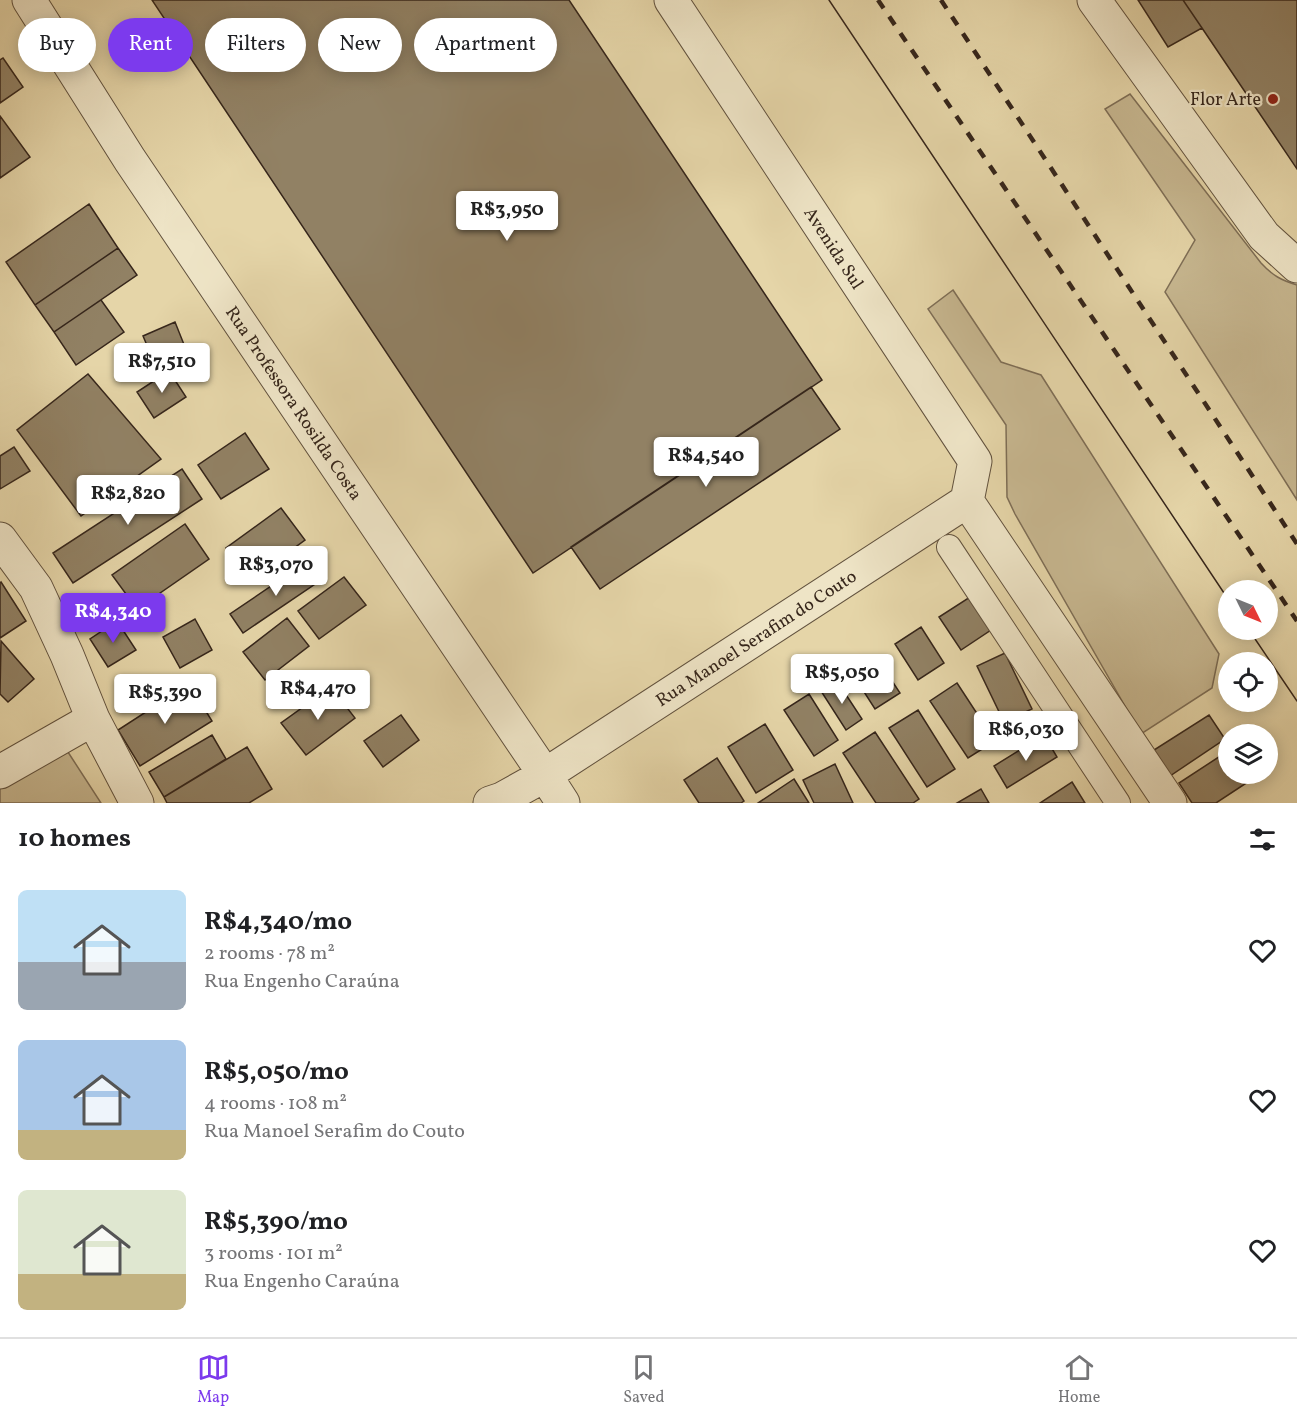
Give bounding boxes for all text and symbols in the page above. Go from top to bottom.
chip: Buy [18,18,96,72]
chip: Rent [108,18,193,72]
chip: Filters [205,18,306,72]
chip: New [318,18,402,72]
chip: Apartment [414,18,557,72]
place label: Flor Arte [1190,88,1261,113]
marker: Flor Arte [1266,92,1280,106]
pin: R$3,950 [452,191,562,242]
text: R$3,950 [470,196,544,224]
street label: Avenida Sul [797,203,869,295]
street label: Rua Professora Rosilda Costa [218,302,367,506]
pin: R$7,510 [107,343,217,394]
text: R$7,510 [128,348,196,376]
pin: R$4,540 [651,437,761,488]
text: R$4,540 [668,442,744,470]
pin: R$2,820 [73,475,183,526]
text: R$2,820 [91,480,165,508]
pin: R$3,070 [221,546,331,597]
text: R$3,070 [239,551,313,579]
street label: Rua Manoel Serafim do Couto [652,565,862,714]
north arrow [1218,580,1278,640]
map controls [1218,580,1278,784]
pin: R$4,340 [58,593,168,644]
text: R$4,340 [75,598,151,626]
button: locate [1218,652,1278,712]
pin: R$5,050 [787,654,897,705]
text: R$5,050 [805,659,879,687]
pin: R$4,470 [263,670,373,721]
pin: R$5,390 [110,674,220,725]
text: R$4,470 [280,675,356,703]
text: R$5,390 [128,679,202,707]
pin: R$6,030 [971,711,1081,762]
text: R$6,030 [988,716,1064,744]
button: layers [1218,724,1278,784]
text: 10 homes [18,821,131,857]
icon: filters [1246,823,1279,856]
text: R$4,340/mo [204,904,352,940]
icon: home [66,914,138,986]
icon: heart [1246,934,1279,967]
text: 2 rooms · 78 m² [204,940,335,968]
text: Rua Engenho Caraúna [204,968,400,996]
text: R$5,050/mo [204,1054,349,1090]
icon: home [66,1064,138,1136]
icon: heart [1246,1084,1279,1117]
text: 4 rooms · 108 m² [204,1090,347,1118]
text: Rua Manoel Serafim do Couto [204,1118,465,1146]
text: R$5,390/mo [204,1204,348,1240]
icon: home [66,1214,138,1286]
icon: heart [1246,1234,1279,1267]
text: 3 rooms · 101 m² [204,1240,343,1268]
text: Rua Engenho Caraúna [204,1268,400,1296]
tab: Map [197,1351,230,1409]
tab: Saved [623,1351,664,1409]
tab: Home [1058,1351,1100,1409]

